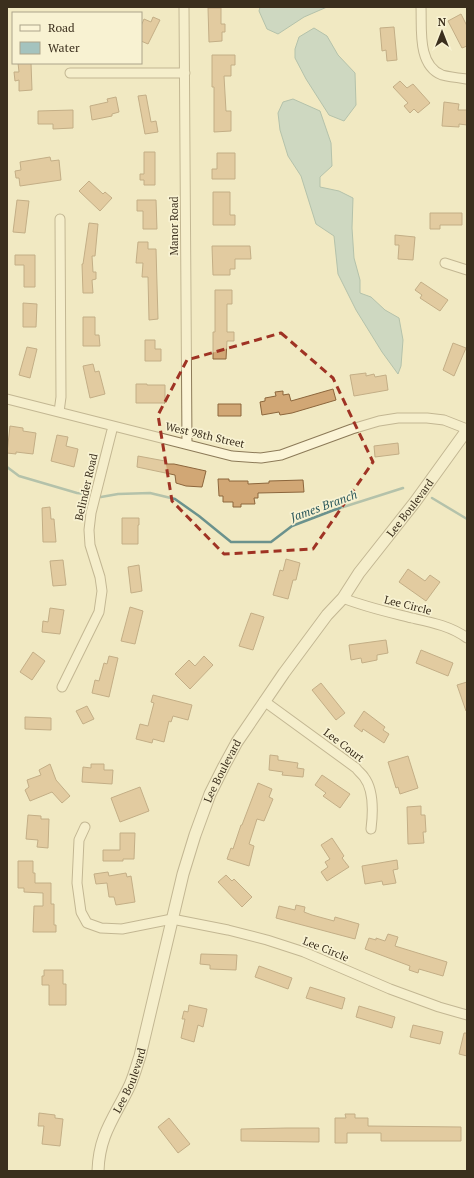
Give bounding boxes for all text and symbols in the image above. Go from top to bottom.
legend [12,12,142,64]
north arrow [422,12,462,52]
text: N [438,15,447,29]
text: Road [48,20,75,35]
text: Water [48,40,80,55]
street label: Manor Road [167,196,181,256]
street label: West 98th Street [164,419,246,451]
street label: Belinder Road [71,452,101,522]
street label: Lee Boulevard [383,476,436,540]
water label: James Branch [287,487,359,525]
street label: Lee Circle [383,592,434,618]
street label: Lee Court [321,725,367,765]
street label: Lee Boulevard [201,737,244,804]
street label: Lee Circle [301,933,351,965]
street label: Lee Boulevard [110,1046,149,1115]

